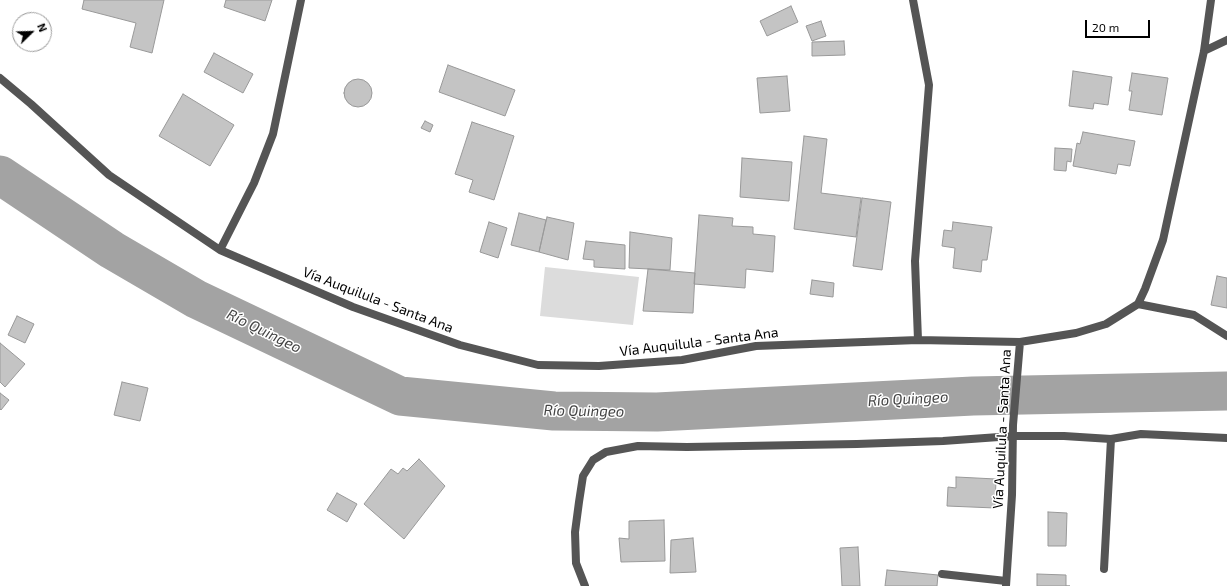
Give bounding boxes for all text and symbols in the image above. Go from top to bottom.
north arrow [12,12,52,52]
scale bar [1087,12,1152,38]
text: 20 m [1092,20,1119,34]
text: N [35,21,50,34]
street label: Vía Auquilula - Santa Ana [300,264,456,336]
water label: Río Quingeo [224,305,304,357]
street label: Vía Auquilula - Santa Ana [619,324,779,360]
street label: Vía Auquilula - Santa Ana [989,349,1015,509]
water label: Río Quingeo [867,388,949,410]
water label: Río Quingeo [543,401,625,421]

